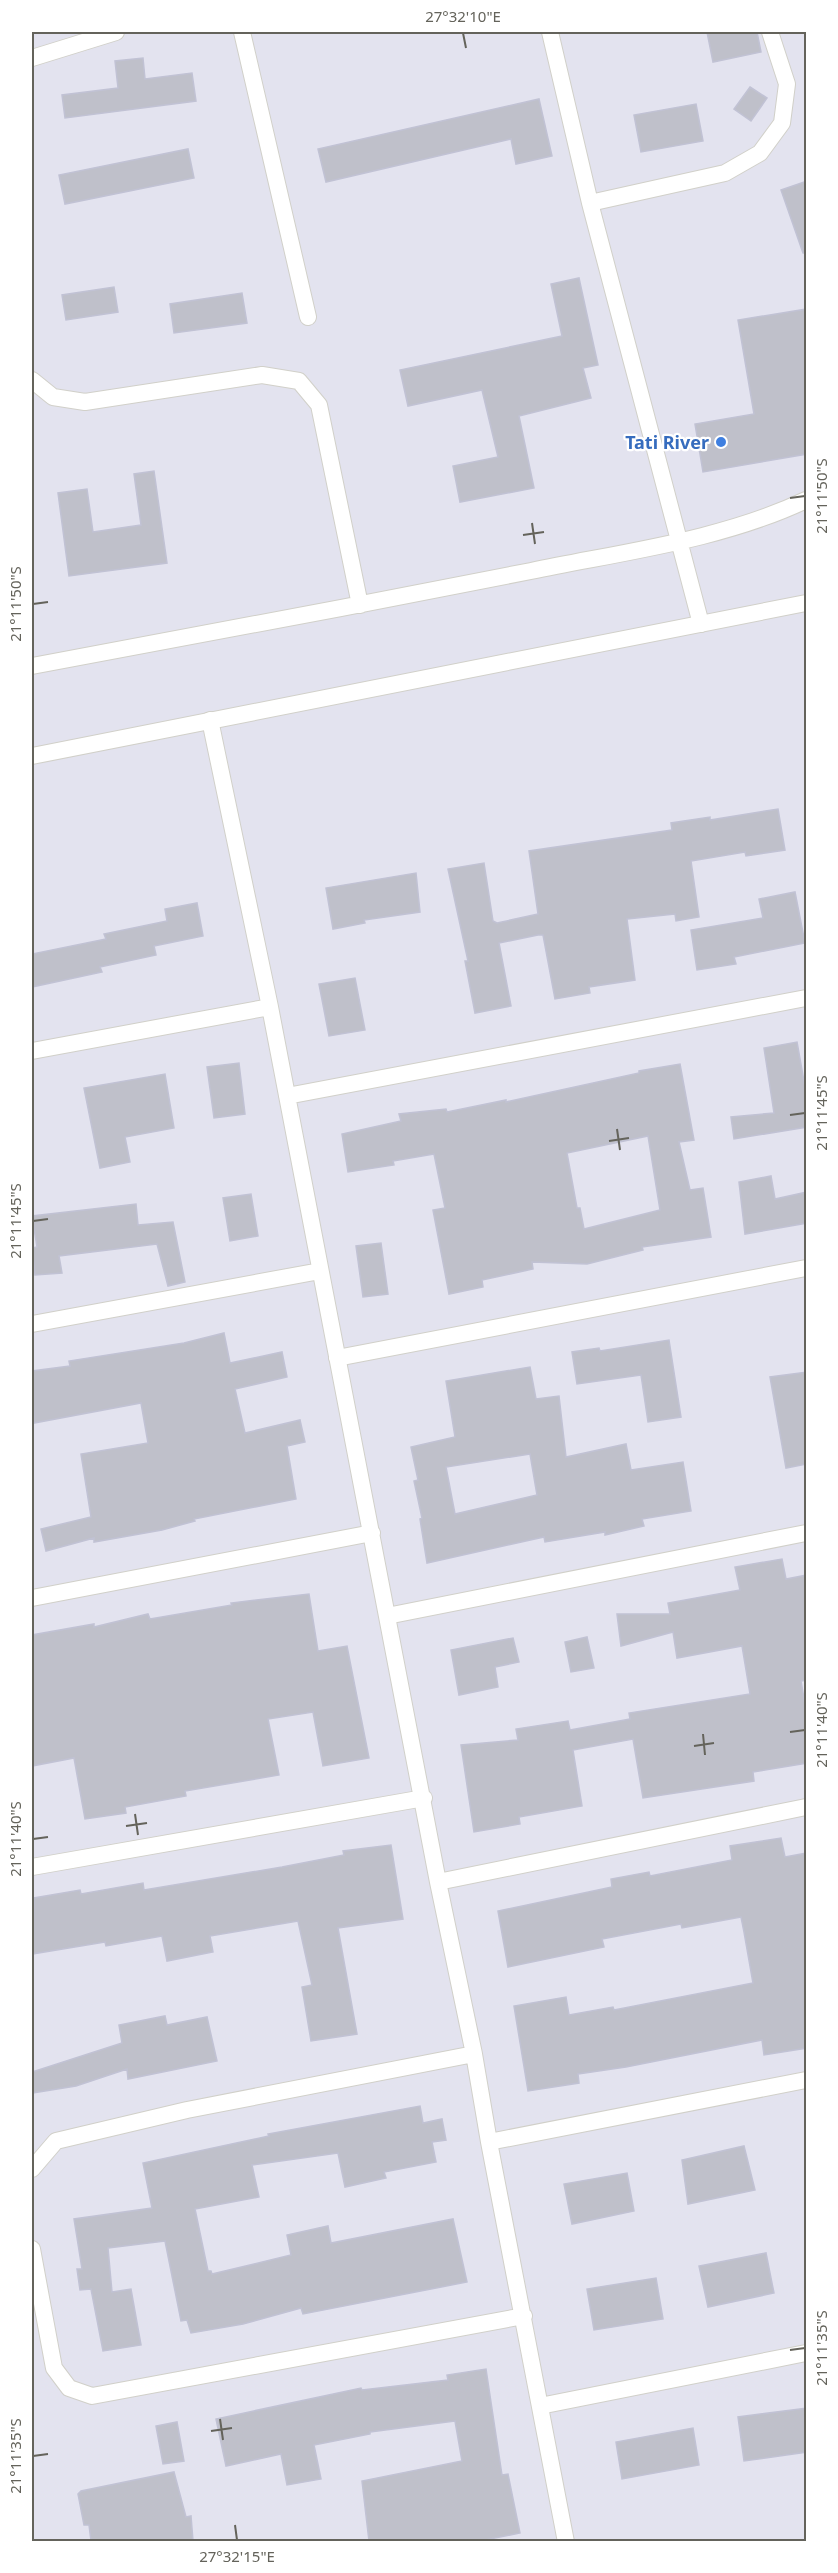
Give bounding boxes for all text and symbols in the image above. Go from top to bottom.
text: 27°32'10"E [425,6,501,26]
place label: Tati River [625,430,709,454]
marker: Tati River [714,435,728,449]
text: 21°11'50"S [811,458,831,534]
text: 21°11'50"S [5,566,25,642]
text: 21°11'45"S [811,1075,831,1151]
text: 21°11'45"S [5,1183,25,1259]
text: 21°11'40"S [811,1692,831,1768]
text: 21°11'40"S [5,1801,25,1877]
text: 21°11'35"S [811,2310,831,2386]
text: 21°11'35"S [5,2418,25,2494]
text: 27°32'15"E [199,2546,275,2566]

